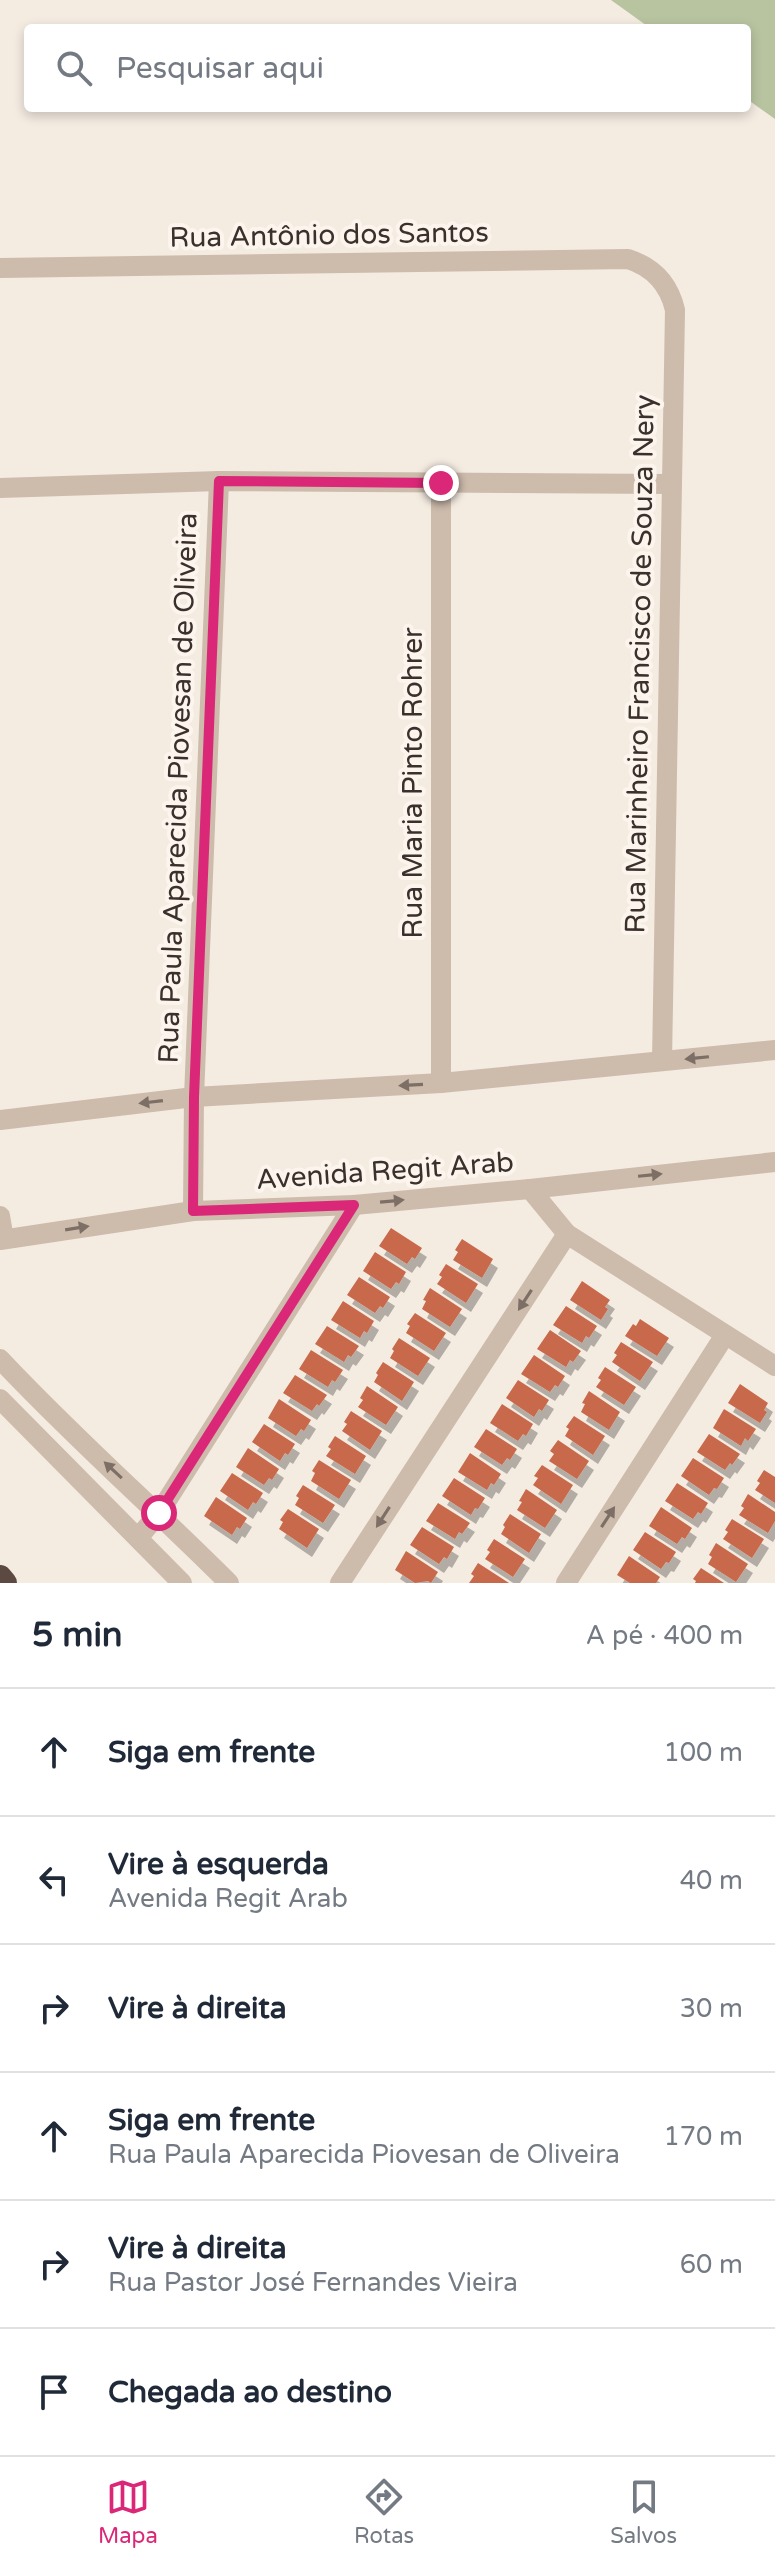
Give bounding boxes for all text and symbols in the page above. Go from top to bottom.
search box [24,24,751,112]
icon: search [52,46,96,90]
text: Pesquisar aqui [116,50,324,87]
street label: Rua Antônio dos Santos [169,215,489,255]
street label: Rua Marinheiro Francisco de Souza Nery [618,394,662,934]
route end [423,465,459,501]
street label: Rua Paula Aparecida Piovesan de Oliveira [151,512,205,1064]
street label: Rua Maria Pinto Rohrer [396,627,430,939]
one-way arrow [684,1051,709,1064]
one-way arrow [398,1079,423,1092]
one-way arrow [138,1095,163,1108]
street label: Avenida Regit Arab [255,1145,515,1197]
one-way arrow [638,1169,663,1182]
one-way arrow [380,1194,405,1207]
one-way arrow [65,1221,90,1234]
one-way arrow [518,1289,533,1310]
one-way arrow [104,1461,123,1479]
route start [141,1495,177,1531]
one-way arrow [375,1507,390,1528]
one-way arrow [601,1507,616,1528]
text: 5 min [32,1615,123,1656]
text: A pé · 400 m [586,1620,743,1651]
icon: ahead [32,1730,76,1774]
text: Siga em frente [108,1734,315,1771]
text: 100 m [663,1737,743,1768]
text: Vire à esquerda [108,1846,329,1883]
icon: left [32,1858,76,1902]
text: 40 m [680,1865,743,1896]
text: Avenida Regit Arab [108,1883,348,1914]
icon: right [32,1986,76,2030]
text: Vire à direita [108,1990,287,2027]
text: 30 m [680,1993,743,2024]
text: Siga em frente [108,2102,315,2139]
icon: ahead [32,2114,76,2158]
text: 170 m [663,2121,743,2152]
text: Rua Paula Aparecida Piovesan de Oliveira [108,2139,620,2170]
text: Vire à direita [108,2230,287,2267]
icon: right [32,2242,76,2286]
text: 60 m [680,2249,743,2280]
text: Rua Pastor José Fernandes Vieira [108,2267,518,2298]
icon: arrive [32,2370,76,2414]
text: Chegada ao destino [108,2374,392,2411]
tab: Mapa [98,2475,158,2549]
tab: Rotas [354,2475,414,2549]
tab: Salvos [610,2475,677,2549]

